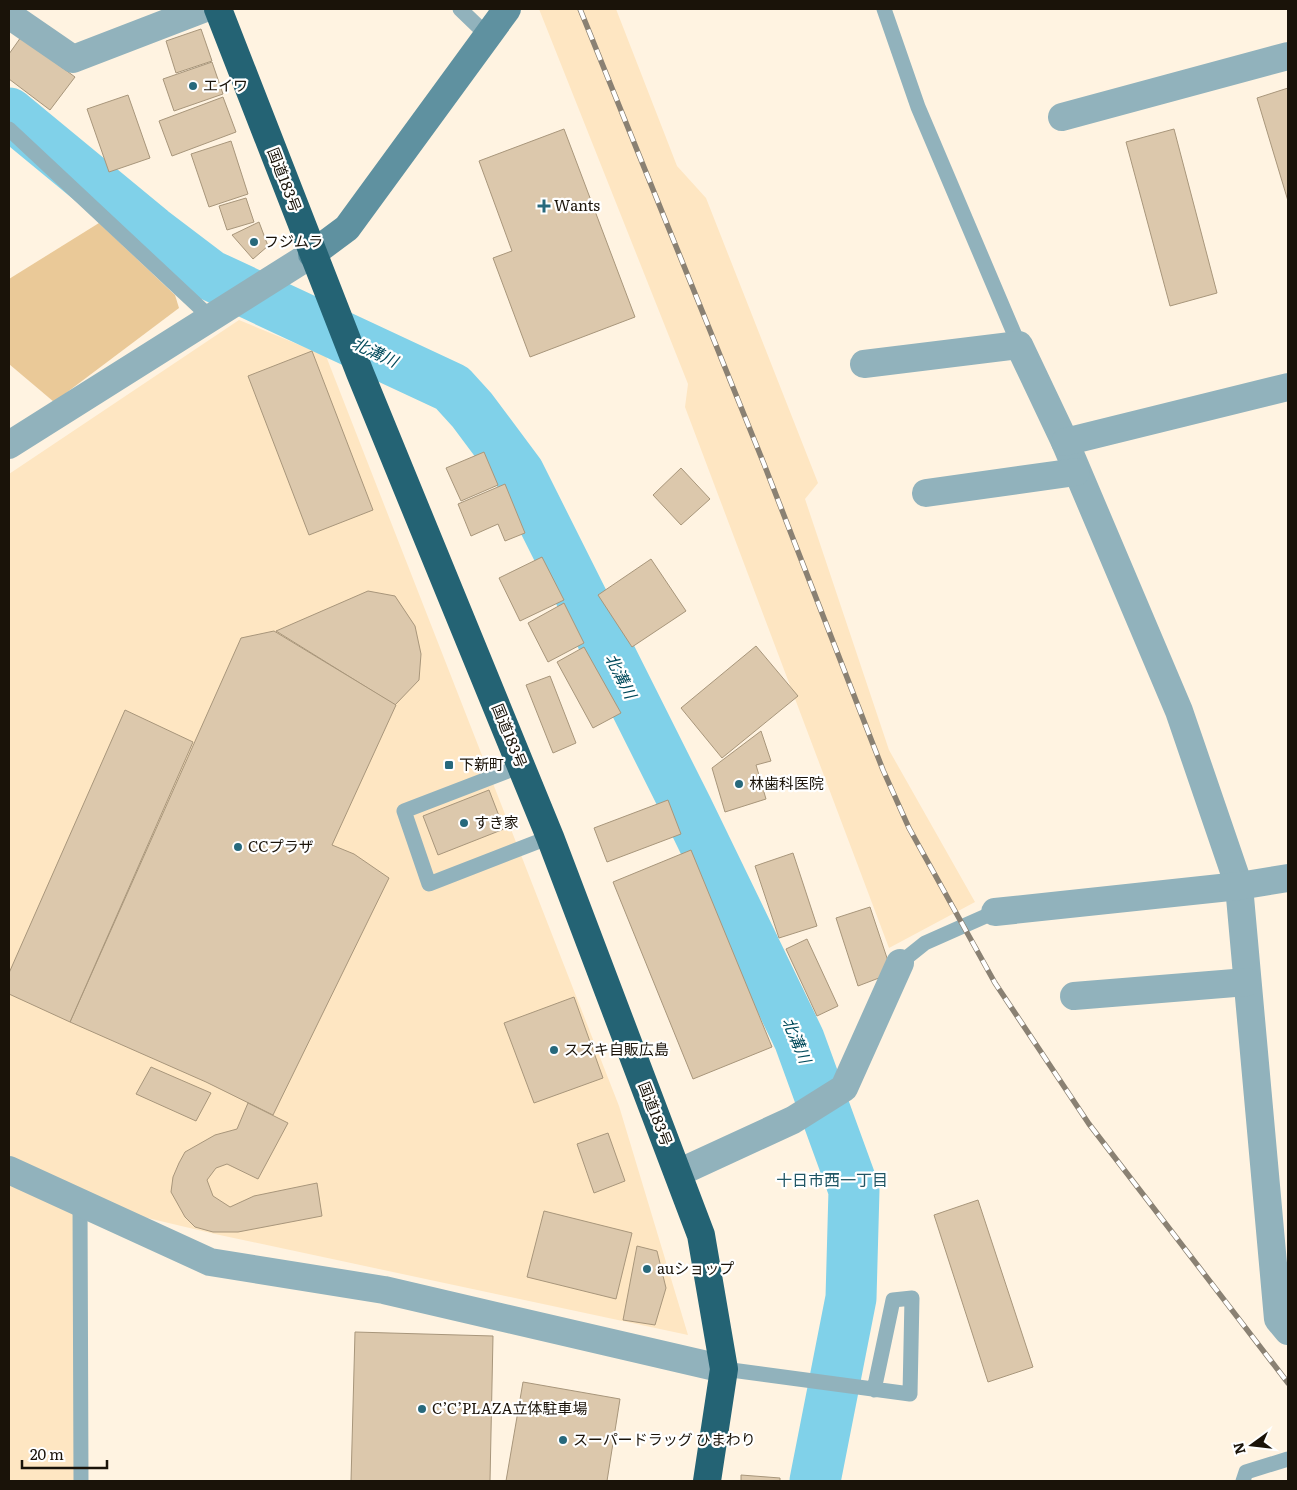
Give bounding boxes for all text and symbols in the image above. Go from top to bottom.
place label: エイワ [203,73,248,96]
marker: エイワ [187,80,199,92]
street label: 国道183号 [263,144,308,215]
place label: Wants [554,193,600,216]
marker: Wants [538,200,550,212]
place label: フジムラ [264,229,323,252]
marker: フジムラ [248,236,260,248]
water label: 北溝川 [349,330,404,373]
water label: 北溝川 [600,649,644,704]
street label: 国道183号 [487,700,534,771]
place label: 下新町 [459,752,504,775]
marker: 下新町 [443,759,455,771]
place label: 林歯科医院 [749,771,824,794]
marker: 林歯科医院 [733,778,745,790]
place label: すき家 [474,810,519,833]
marker: すき家 [458,817,470,829]
place label: CCプラザ [248,834,314,857]
marker: CCプラザ [232,841,244,853]
water label: 北溝川 [777,1013,819,1068]
place label: スズキ自販広島 [564,1037,669,1060]
marker: スズキ自販広島 [548,1044,560,1056]
street label: 国道183号 [634,1078,679,1149]
district label: 十日市西一丁目 [776,1167,888,1191]
place label: auショップ [657,1256,734,1279]
marker: auショップ [641,1263,653,1275]
place label: C’C’PLAZA立体駐車場 [432,1396,588,1419]
marker: C’C’PLAZA立体駐車場 [416,1403,428,1415]
north arrow [1227,1420,1277,1470]
place label: スーパードラッグ ひまわり [573,1427,756,1450]
marker: スーパードラッグ ひまわり [557,1434,569,1446]
scale bar [22,1438,108,1470]
text: N [1227,1440,1250,1457]
text: 20 m [30,1442,64,1465]

